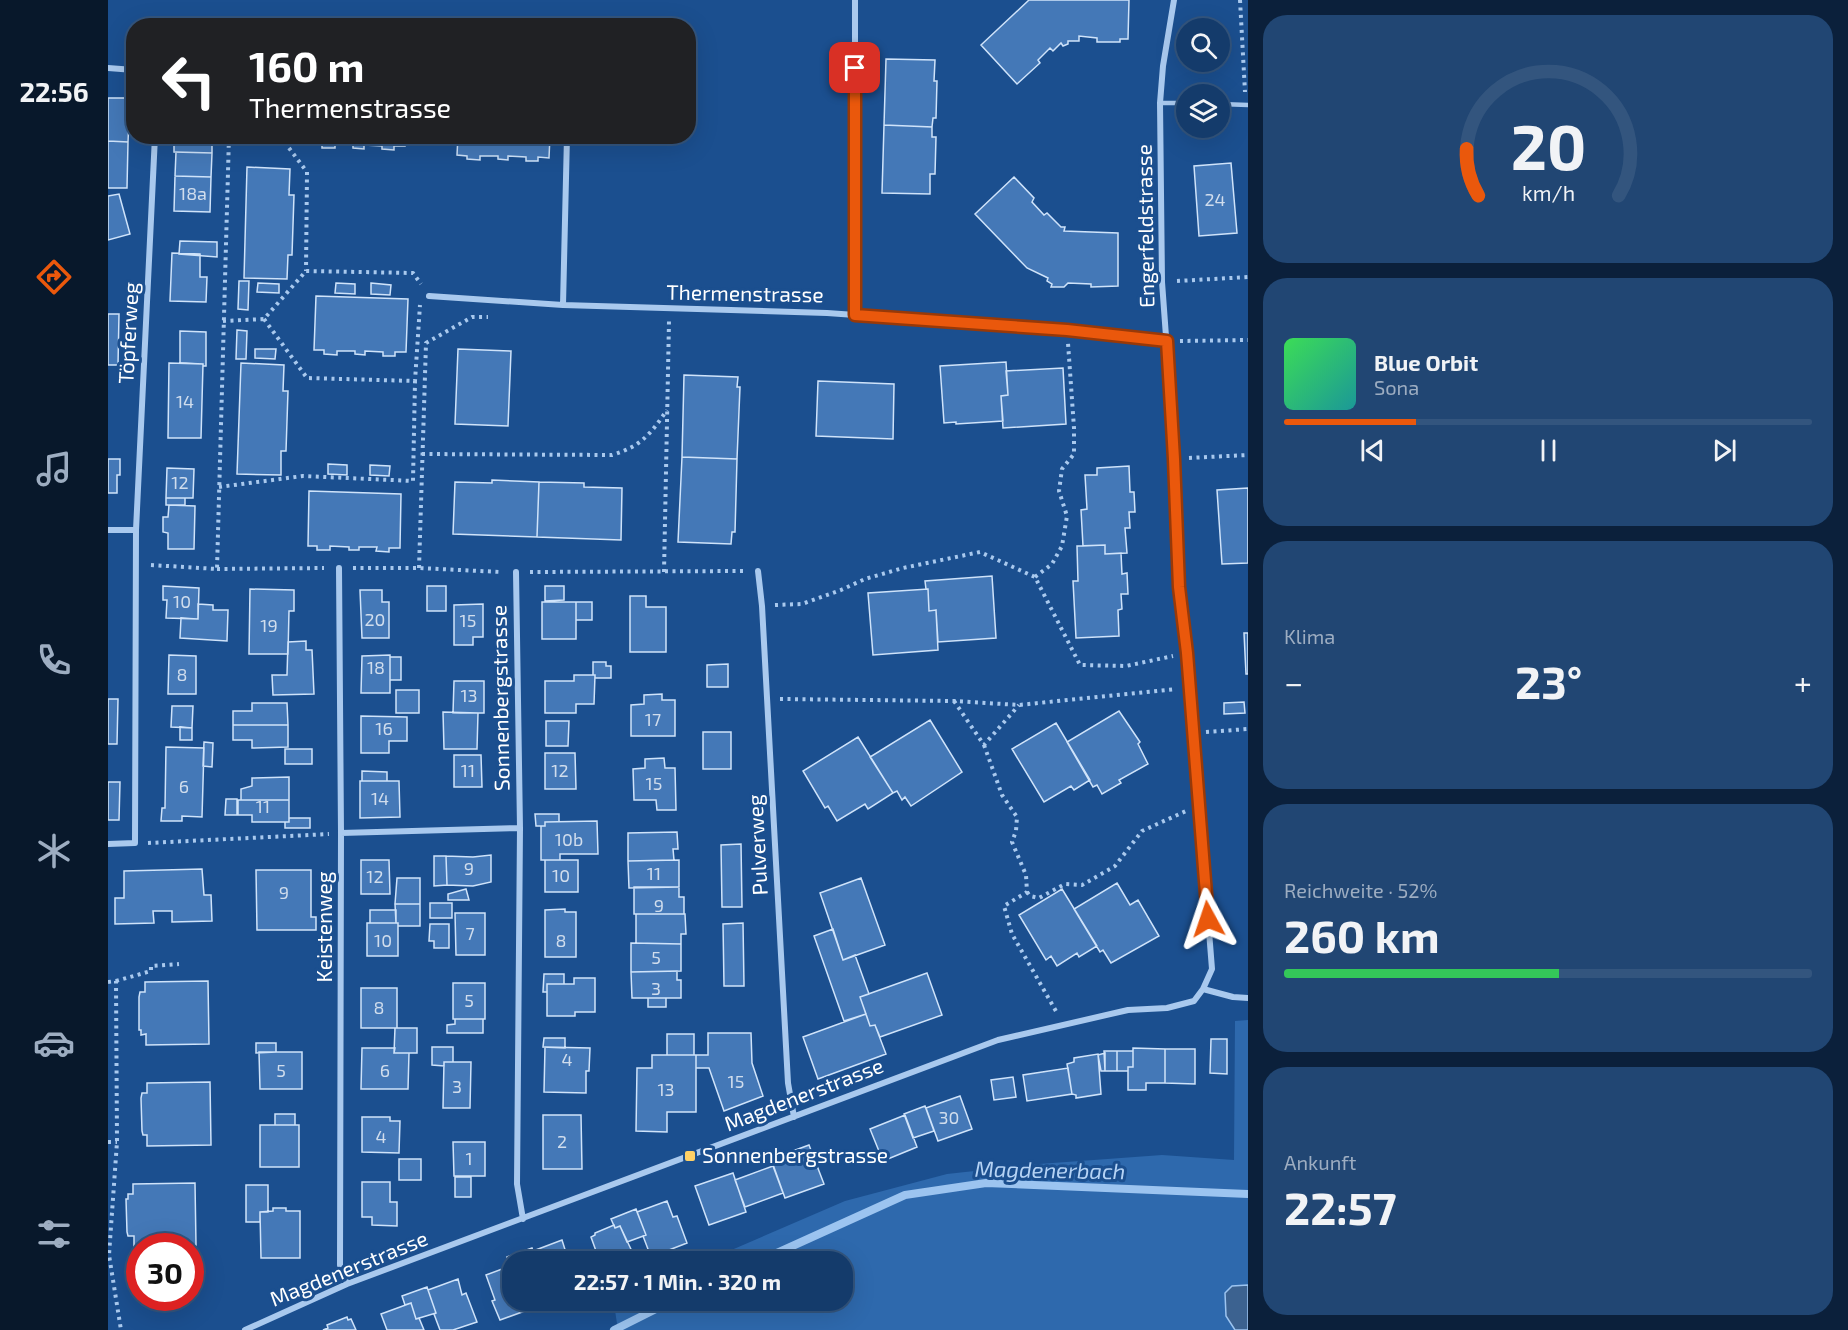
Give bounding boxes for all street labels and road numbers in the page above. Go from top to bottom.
street label: Engerfeldstrasse [1131,144,1158,308]
street label: Thermenstrasse [666,279,824,306]
street label: Töpferweg [112,281,143,384]
street label: Sonnenbergstrasse [485,605,514,791]
street label: Pulverweg [741,794,772,896]
street label: Keistenweg [311,871,336,983]
street label: Magdenerstrasse [721,1052,886,1135]
street label: Magdenerstrasse [266,1225,431,1311]

